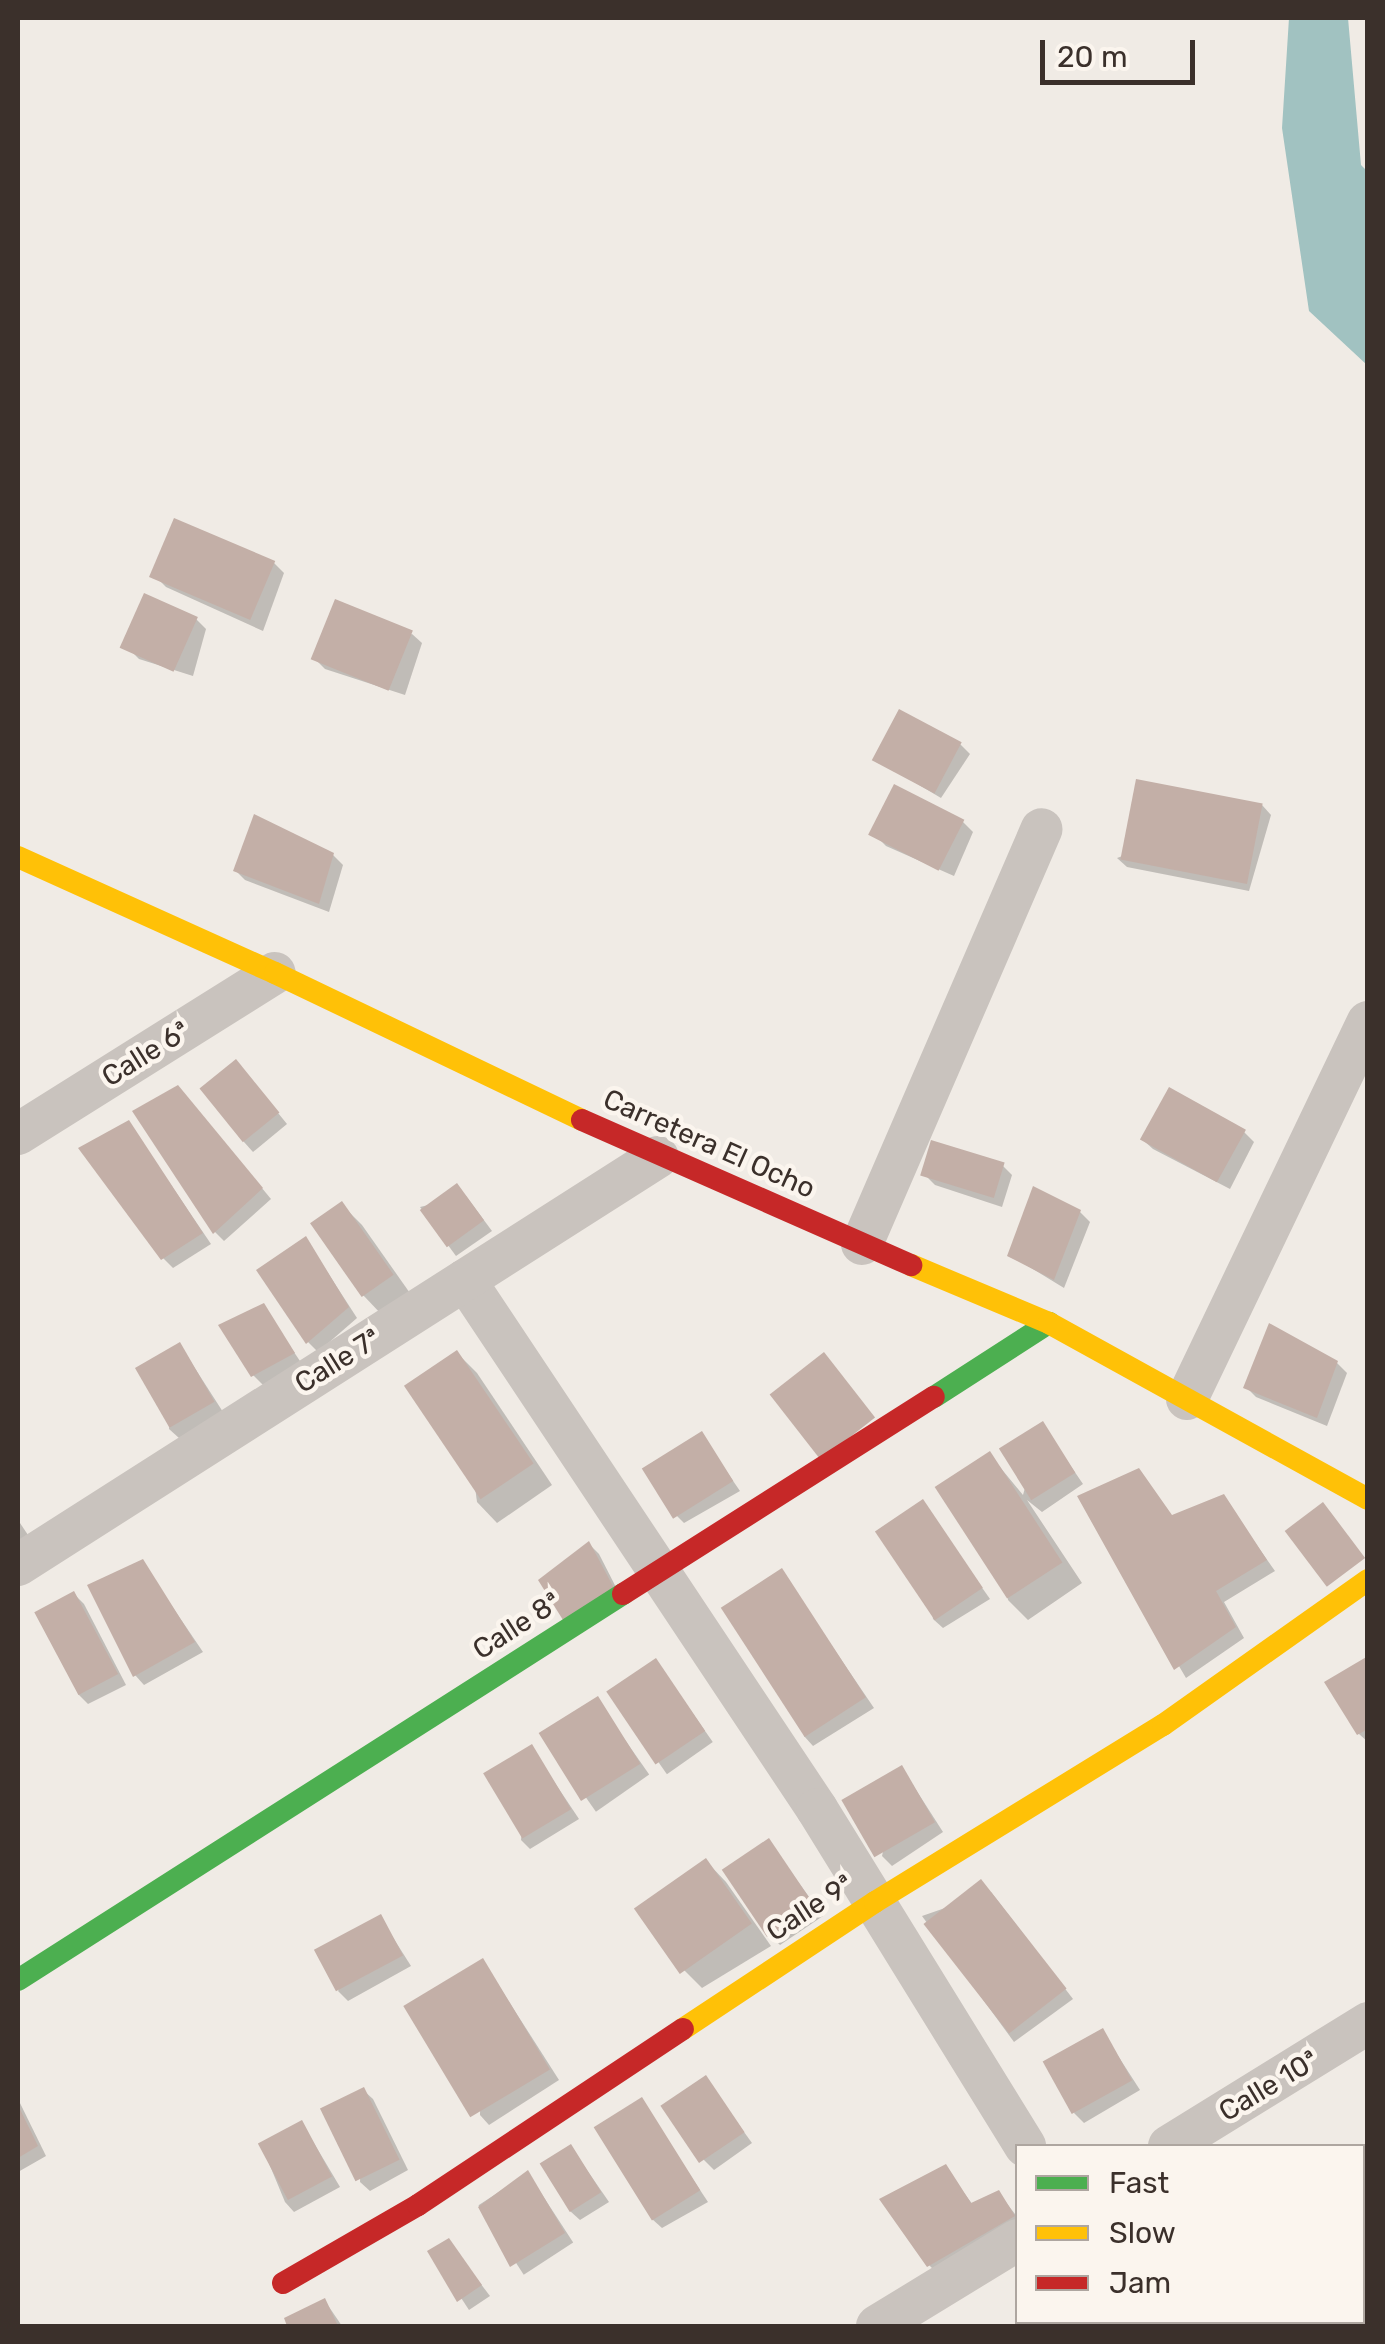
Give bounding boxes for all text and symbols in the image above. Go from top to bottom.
scale bar [1045,20,1200,82]
text: 20 m [1057,39,1128,75]
street label: Calle 6ª [96,1014,196,1094]
street label: Carretera El Ocho [598,1082,820,1206]
street label: Calle 7ª [289,1322,387,1400]
street label: Calle 8ª [467,1585,567,1667]
street label: Calle 9ª [760,1867,860,1949]
street label: Calle 10ª [1213,2043,1325,2129]
legend [1015,2144,1365,2324]
text: Fast [1109,2165,1169,2201]
text: Slow [1109,2215,1176,2251]
text: Jam [1109,2265,1171,2301]

